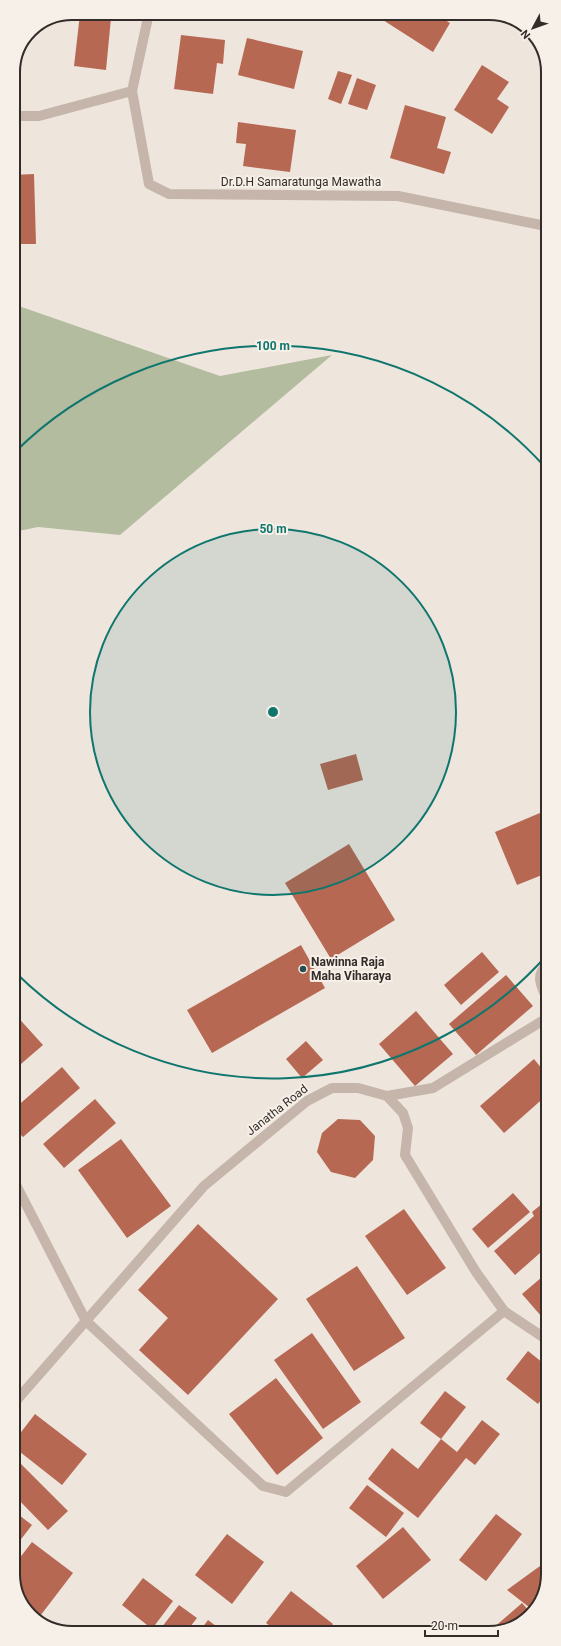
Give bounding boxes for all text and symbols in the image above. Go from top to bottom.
north arrow [513,8,553,48]
text: N [518,27,533,41]
street label: Dr.D.H Samaratunga Mawatha [221,175,381,189]
text: 100 m [256,339,290,353]
text: 50 m [259,522,287,536]
centre of rings [266,705,280,719]
place label: Nawinna Raja Maha Viharaya [311,955,392,983]
marker: Nawinna Raja Maha Viharaya [298,964,308,974]
street label: Janatha Road [244,1082,310,1138]
scale bar [425,1612,498,1638]
text: 20 m [431,1619,458,1633]

